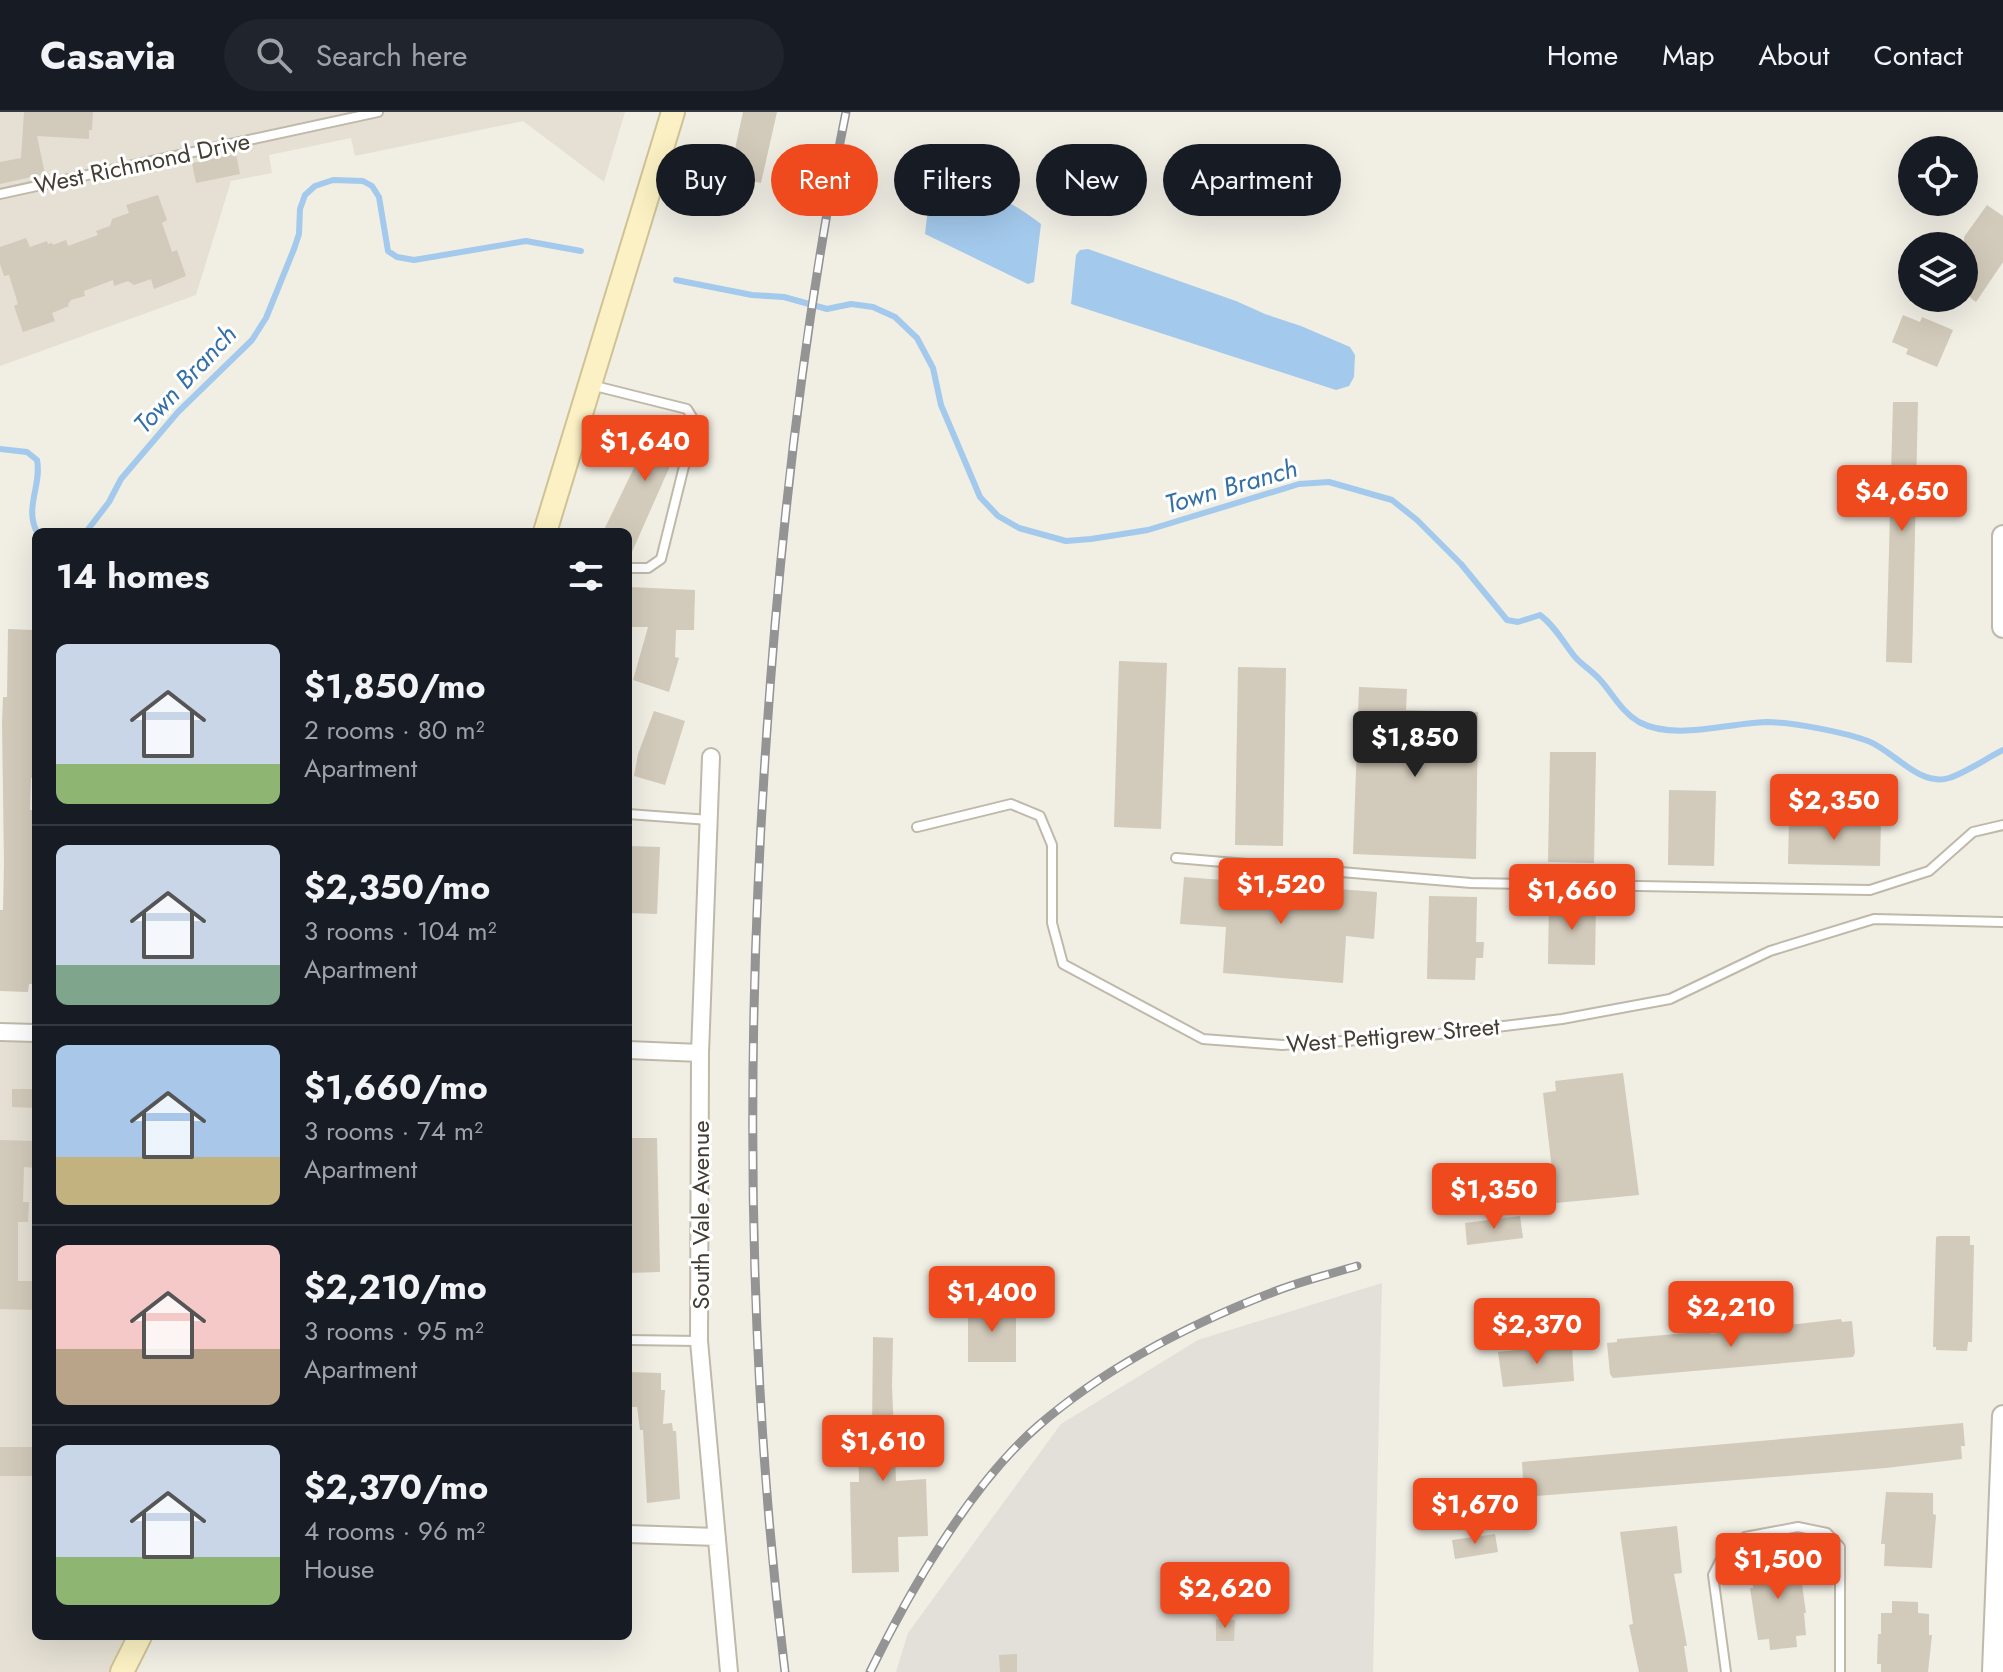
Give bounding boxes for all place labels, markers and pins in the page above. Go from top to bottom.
pin: $1,640 [580,415,710,483]
pin: $4,650 [1837,465,1967,533]
pin: $1,850 [1350,711,1480,779]
pin: $2,350 [1769,774,1899,842]
pin: $1,520 [1216,858,1346,926]
pin: $1,660 [1507,864,1637,932]
pin: $1,350 [1429,1163,1559,1231]
pin: $1,400 [927,1266,1057,1334]
pin: $2,210 [1666,1281,1796,1349]
pin: $2,370 [1472,1298,1602,1366]
pin: $1,610 [818,1415,948,1483]
pin: $1,670 [1410,1478,1540,1546]
pin: $1,500 [1713,1533,1843,1601]
pin: $2,620 [1160,1562,1290,1630]

